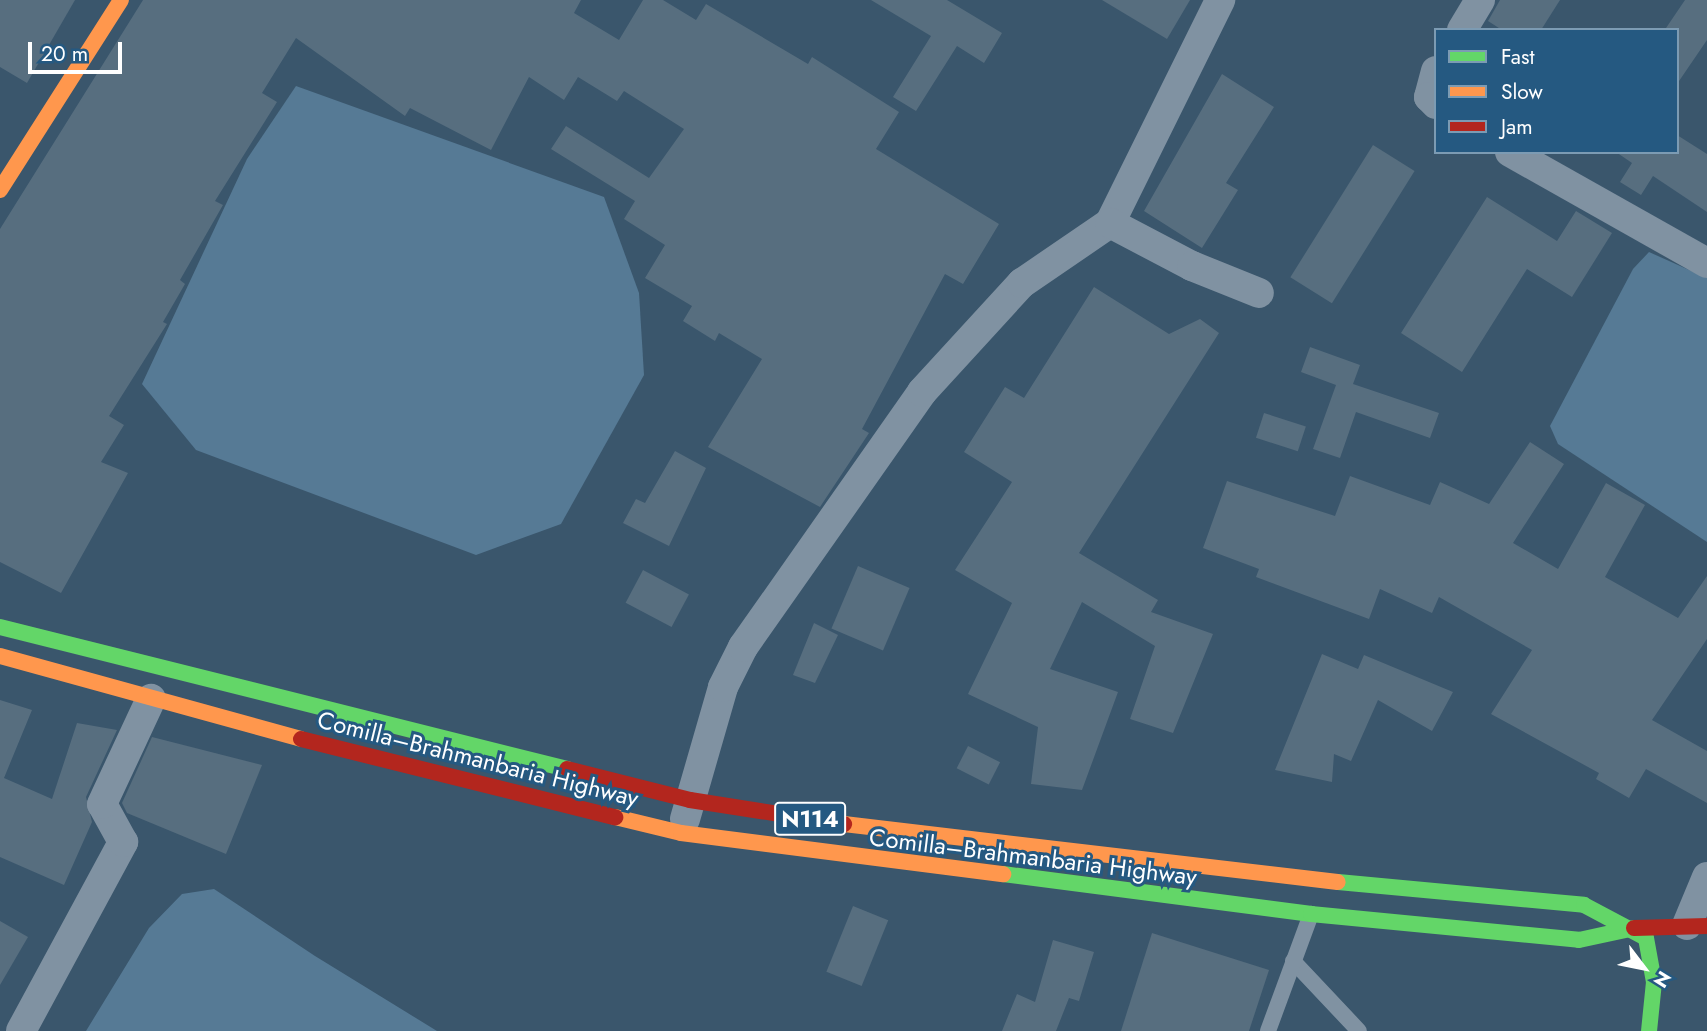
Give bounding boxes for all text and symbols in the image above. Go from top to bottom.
scale bar [32,28,126,72]
legend [1434,28,1679,154]
text: 20 m [41,39,88,69]
text: Fast [1501,42,1534,72]
text: Slow [1501,77,1543,107]
text: Jam [1501,112,1533,142]
street label: Comilla–Brahmanbaria Highway [315,705,641,813]
road number: N114 [773,800,847,838]
street label: Comilla–Brahmanbaria Highway [868,823,1198,891]
north arrow [1609,933,1679,1003]
text: N [1647,966,1678,993]

